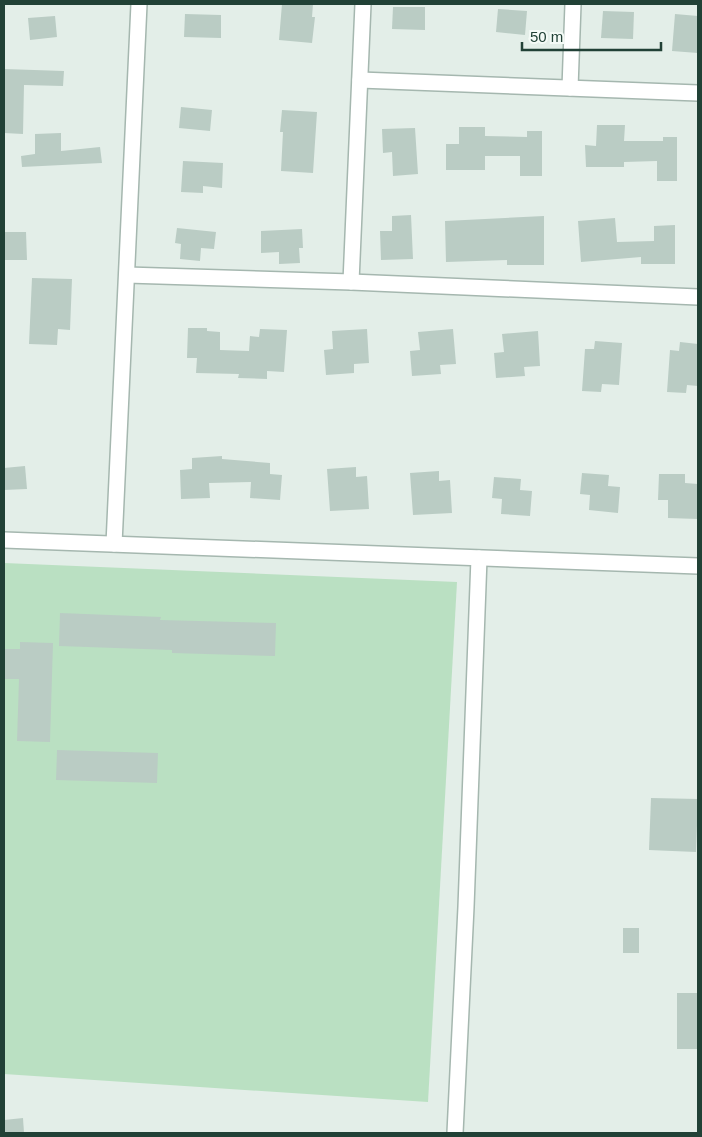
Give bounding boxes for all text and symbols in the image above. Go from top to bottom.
scale bar [522,20,661,52]
text: 50 m [530,28,563,45]

